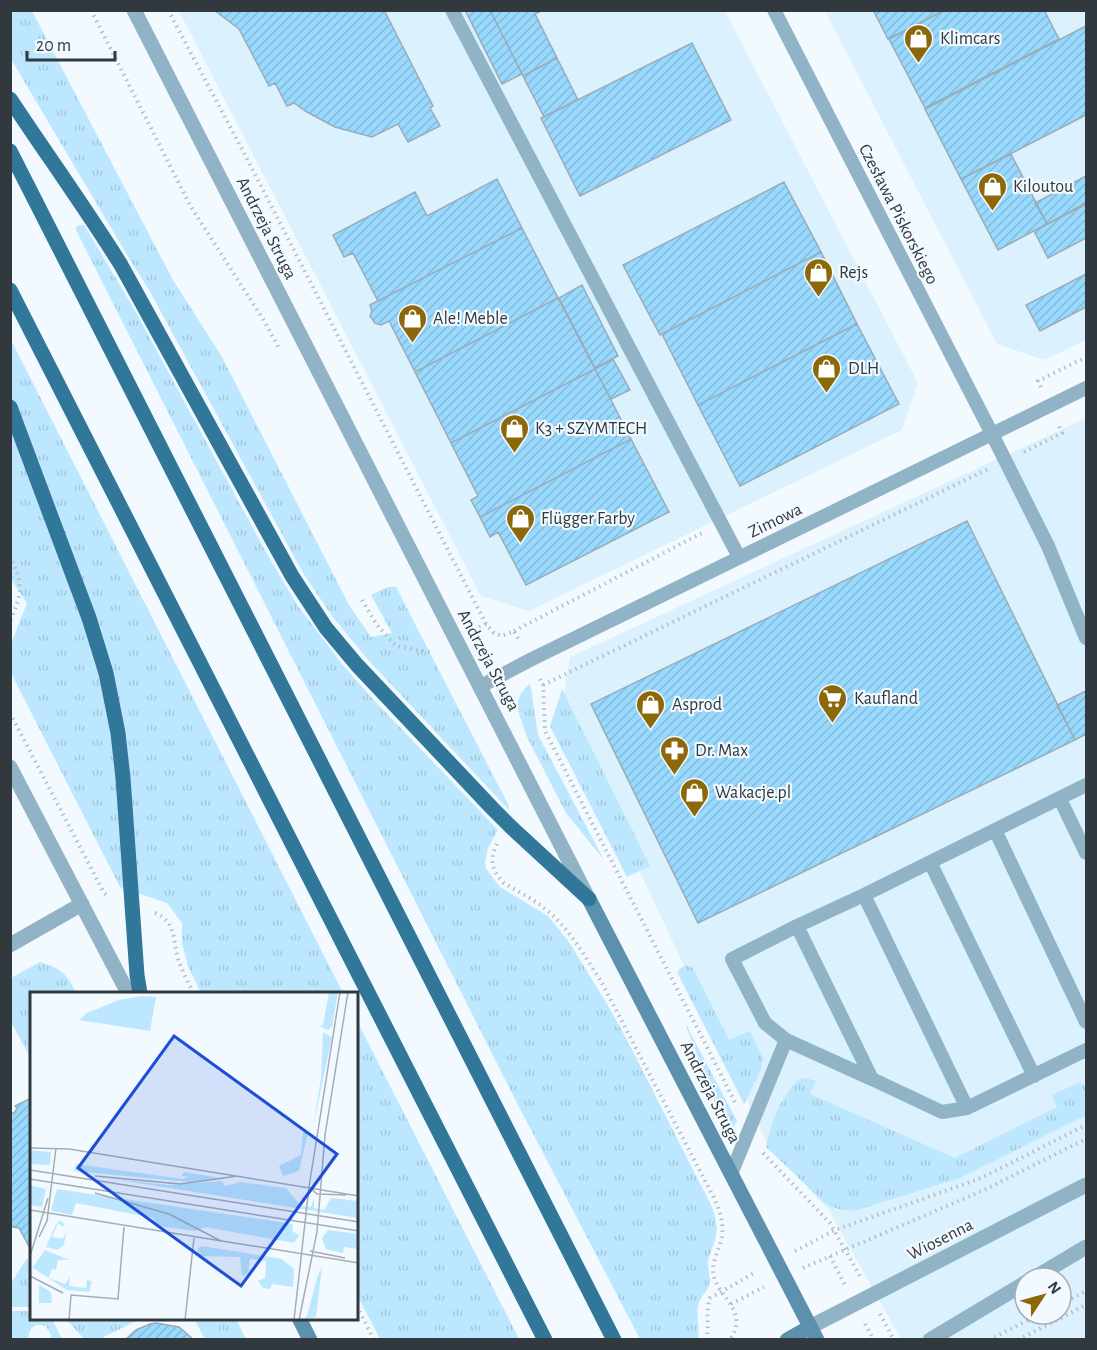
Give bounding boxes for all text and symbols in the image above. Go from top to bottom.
shop icon: Klimcars [903,22,935,64]
scale bar [27,24,116,62]
place label: Klimcars [940,30,1000,48]
text: 20 m [36,37,71,55]
street label: Czesława Piskorskiego [855,141,941,288]
shop icon: Kiloutou [976,170,1008,212]
street label: Andrzeja Struga [233,174,300,283]
place label: Kiloutou [1013,178,1073,196]
shop icon: Rejs [802,256,834,298]
place label: Rejs [839,264,868,282]
shop icon: Ale! Meble [396,302,428,344]
place label: Ale! Meble [433,310,508,328]
shop icon: DLH [811,352,843,394]
place label: DLH [848,360,879,378]
shop icon: K3 + SZYMTECH [498,412,530,454]
place label: K3 + SZYMTECH [535,420,647,438]
street label: Zimowa [746,500,805,541]
shop icon: Flügger Farby [504,502,536,544]
place label: Flügger Farby [541,510,635,528]
street label: Andrzeja Struga [454,607,522,714]
supermarket icon: Kaufland [817,682,849,724]
shop icon: Asprod [635,688,667,730]
place label: Kaufland [854,690,918,708]
place label: Asprod [672,696,722,714]
pharmacy icon: Dr. Max [658,734,690,776]
place label: Dr. Max [695,742,748,760]
shop icon: Wakacje.pl [678,776,710,818]
place label: Wakacje.pl [715,784,791,802]
inset map [30,992,358,1320]
street label: Andrzeja Struga [677,1038,744,1147]
street label: Wiosenna [905,1216,976,1264]
north arrow [1013,1266,1073,1326]
text: N [1045,1279,1064,1297]

